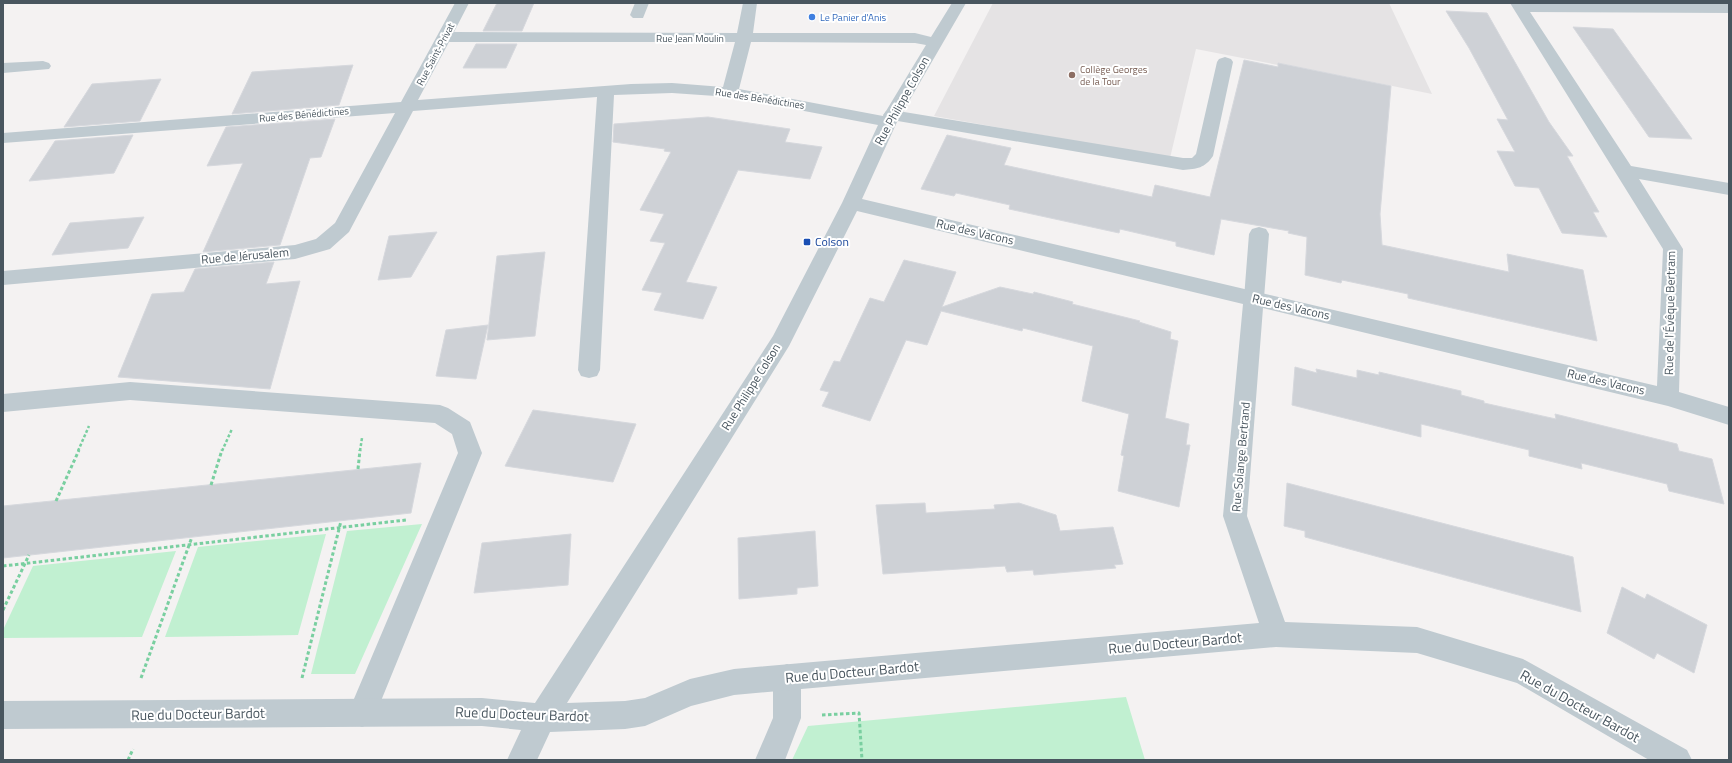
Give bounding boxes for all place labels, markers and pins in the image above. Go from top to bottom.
place label: Le Panier d'Anis [820,10,887,25]
marker: Le Panier d'Anis [807,12,817,22]
place label: Collège Georges de la Tour [1080,62,1148,89]
marker: Collège Georges de la Tour [1067,70,1077,80]
place label: Colson [815,232,849,251]
marker: Colson [802,237,812,247]

